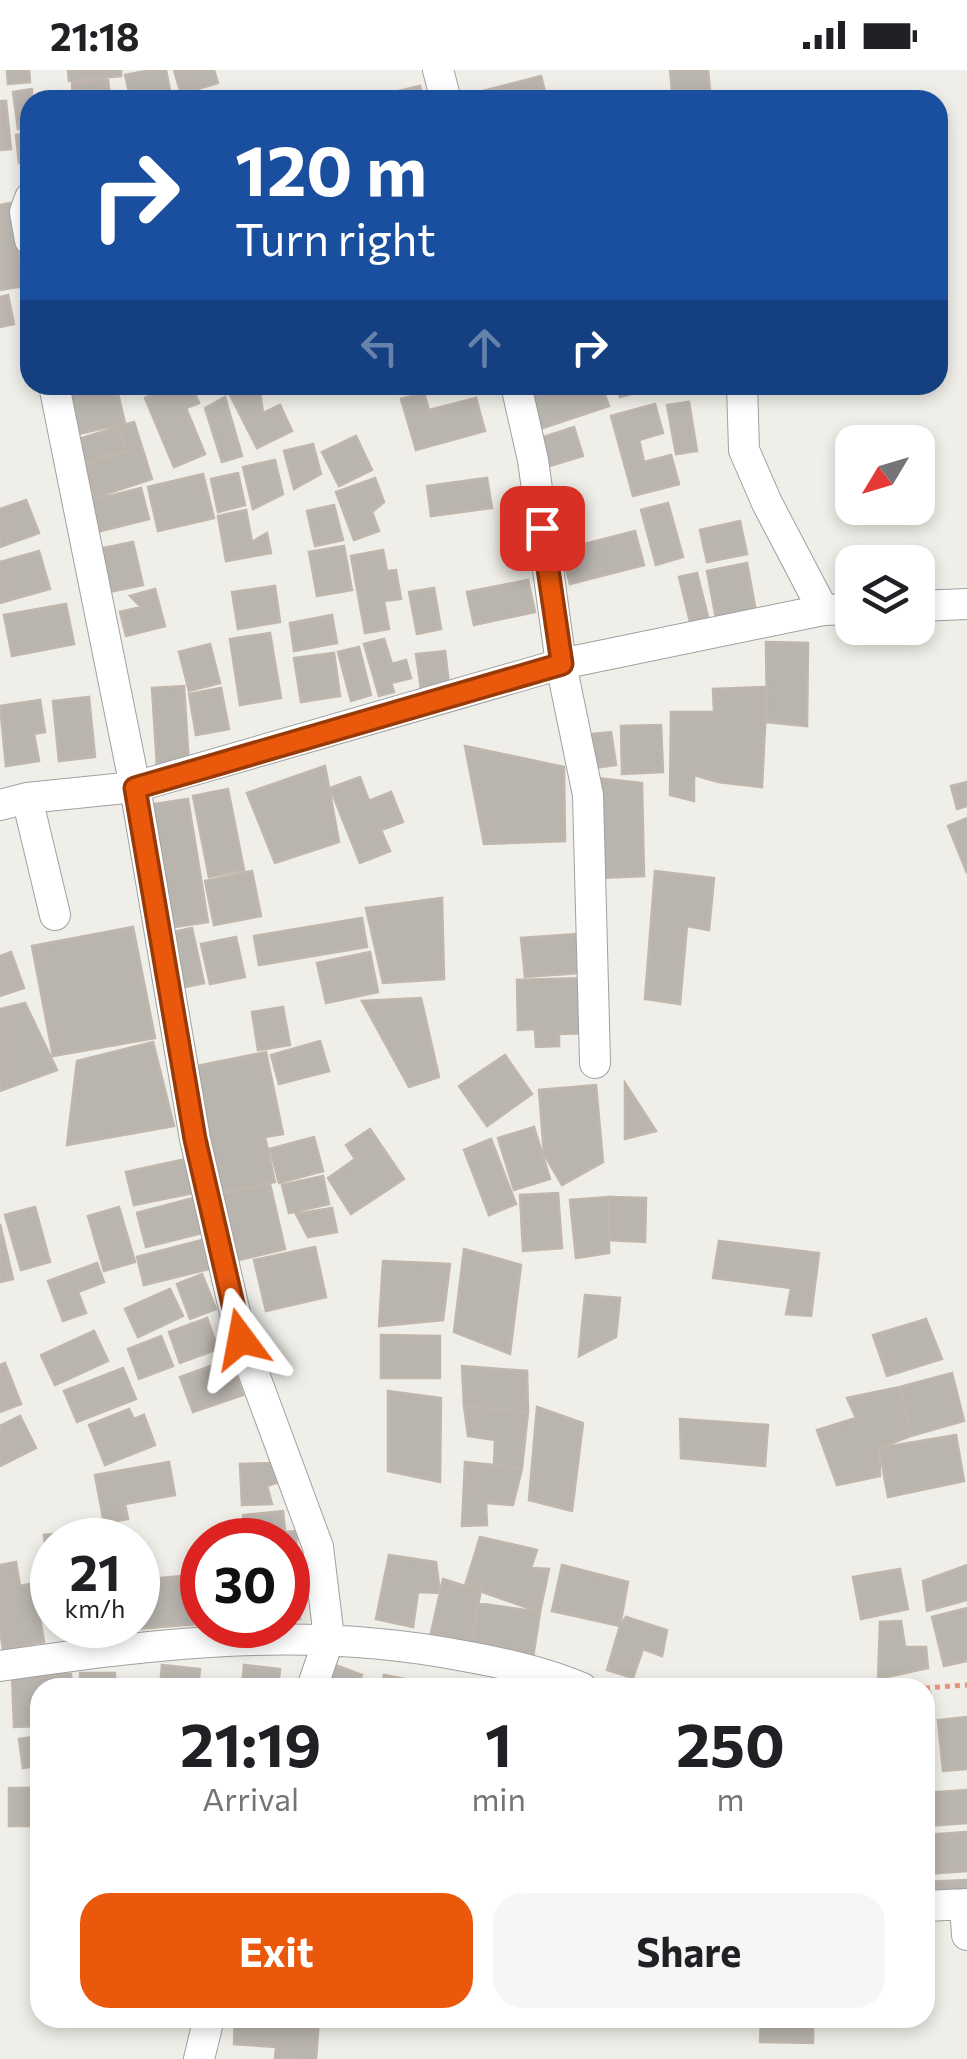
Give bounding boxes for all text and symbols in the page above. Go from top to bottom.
text: 21:18 [50,12,140,59]
text: 120 m [235,125,427,210]
icon: right [70,130,200,260]
text: Turn right [235,210,436,265]
icon: left [352,320,407,375]
icon: ahead [457,320,512,375]
icon: right [562,320,617,375]
north arrow [835,425,935,525]
map controls [835,425,935,645]
pin [500,486,585,571]
icon: arrive [515,501,570,556]
button: layers [835,545,935,645]
position arrow [189,1287,293,1391]
speed limit sign: 30 [180,1518,310,1648]
text: 21 [69,1540,121,1601]
text: km/h [65,1593,125,1623]
text: 21:19 [180,1706,321,1779]
text: 1 [485,1706,512,1779]
text: 250 [676,1706,785,1779]
text: Arrival [202,1778,299,1818]
text: min [471,1778,526,1818]
text: m [716,1778,744,1818]
button: Exit [80,1893,473,2008]
button: Share [493,1893,885,2008]

